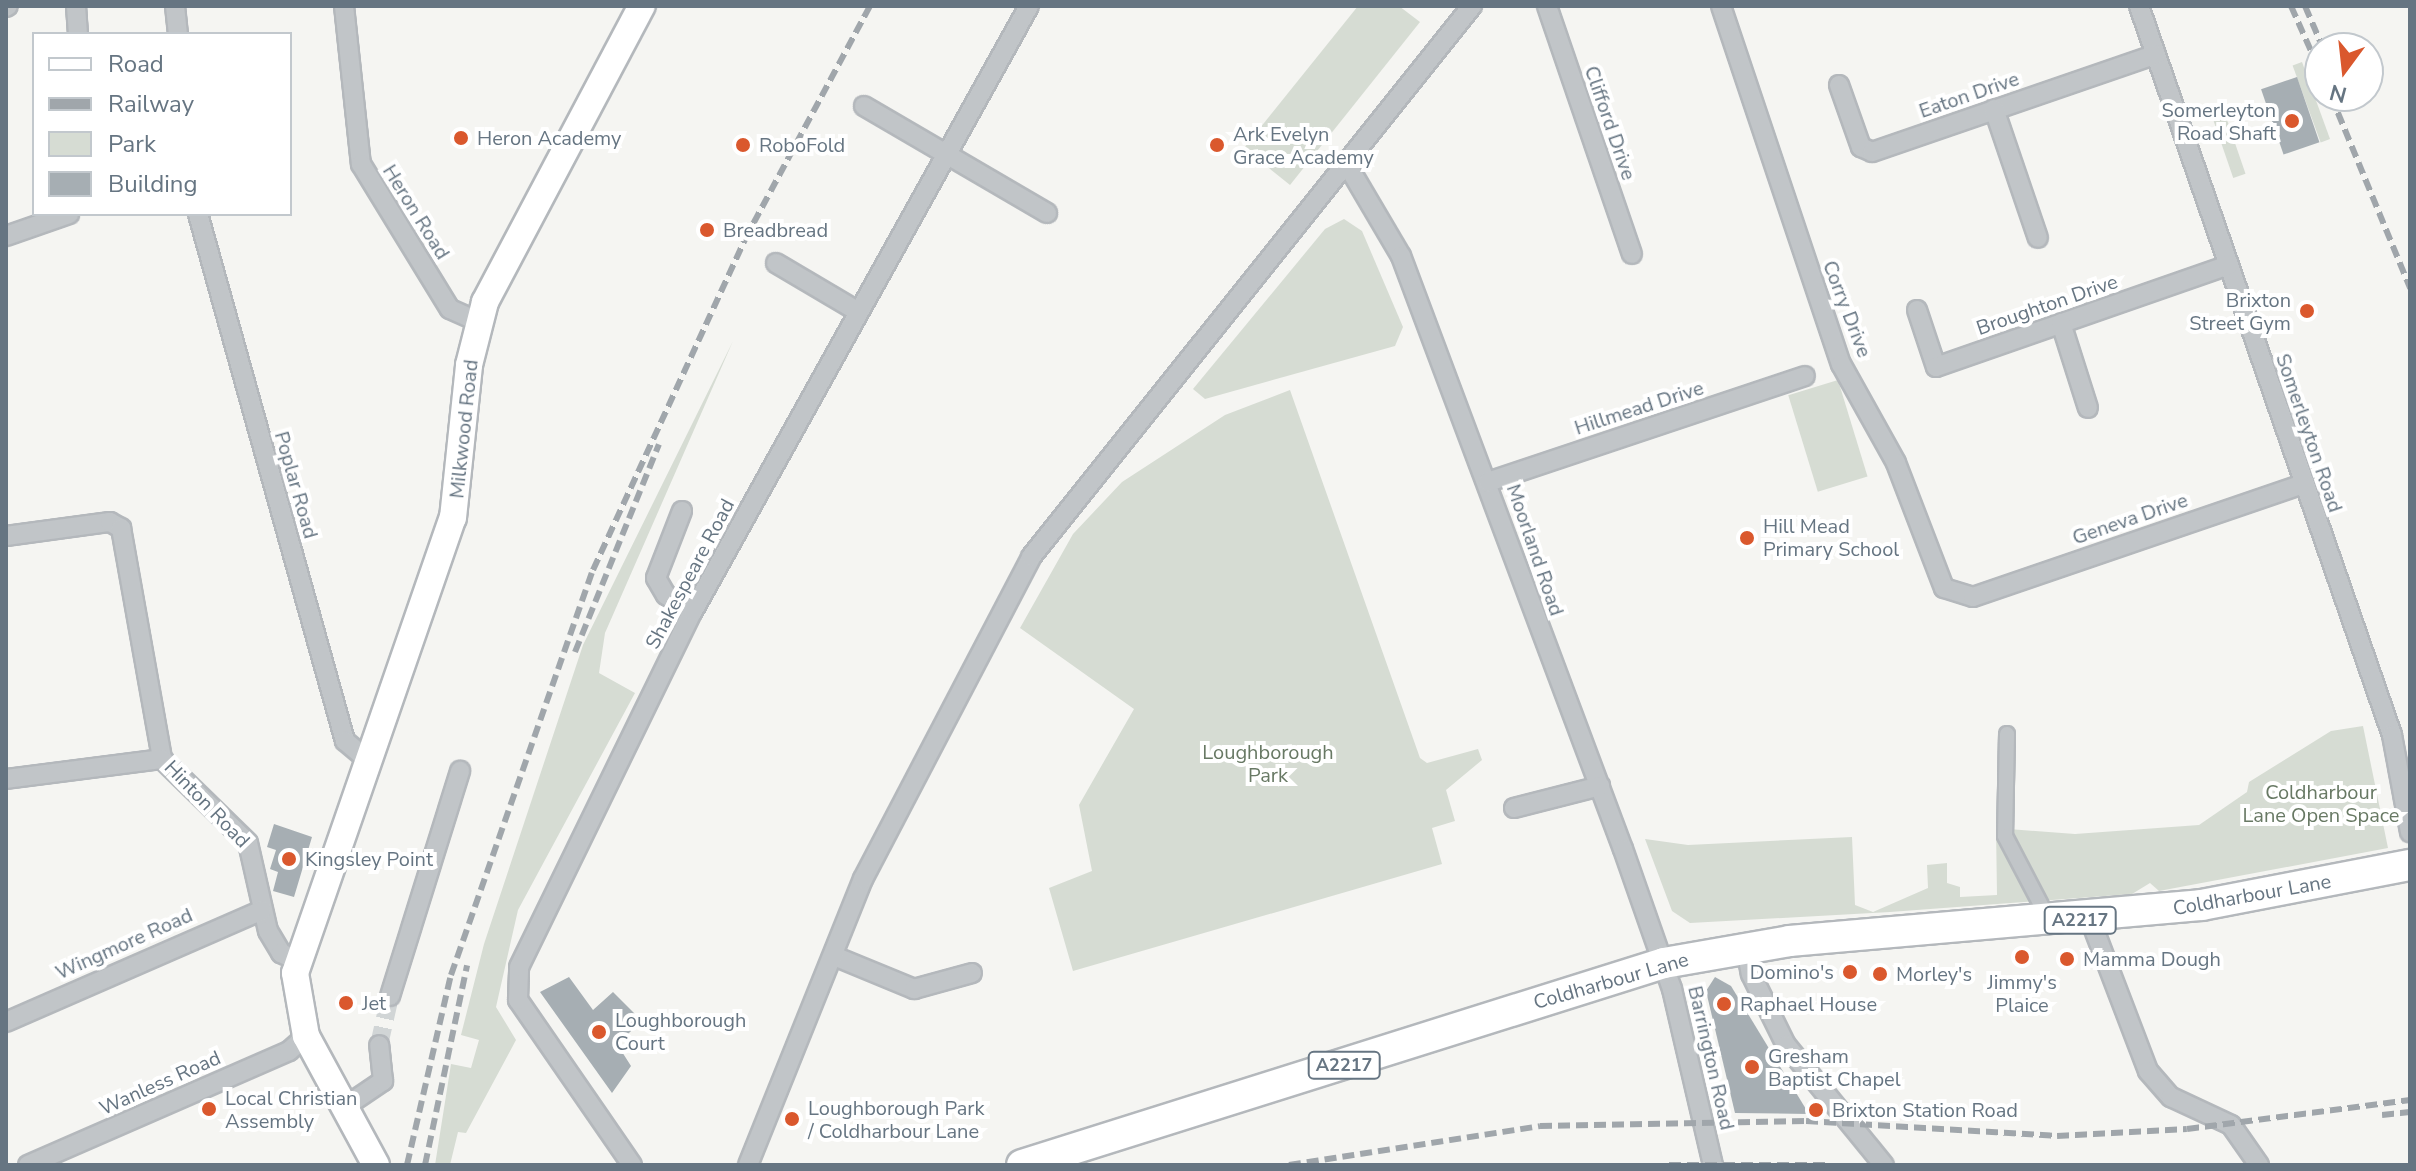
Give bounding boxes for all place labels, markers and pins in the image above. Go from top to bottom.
place label: Somerleyton Road Shaft [2161,98,2276,145]
marker: Somerleyton Road Shaft [2283,112,2301,130]
place label: Ark Evelyn Grace Academy [1233,122,1374,169]
place label: Heron Academy [477,126,621,150]
marker: Heron Academy [452,129,470,147]
place label: RoboFold [759,133,845,157]
marker: RoboFold [734,136,752,154]
marker: Ark Evelyn Grace Academy [1208,136,1226,154]
place label: Breadbread [723,218,828,242]
marker: Breadbread [698,221,716,239]
place label: Brixton Street Gym [2189,288,2291,335]
marker: Brixton Street Gym [2298,302,2316,320]
place label: Hill Mead Primary School [1763,514,1899,561]
marker: Hill Mead Primary School [1738,529,1756,547]
place label: Kingsley Point [305,847,433,871]
marker: Kingsley Point [280,850,298,868]
place label: Mamma Dough [2083,947,2221,971]
marker: Jimmy's Plaice [2013,948,2031,966]
marker: Mamma Dough [2058,950,2076,968]
place label: Domino's [1750,960,1834,984]
place label: Morley's [1896,962,1972,986]
marker: Domino's [1841,963,1859,981]
marker: Morley's [1871,965,1889,983]
place label: Jimmy's Plaice [1987,970,2057,1017]
place label: Jet [362,991,386,1015]
place label: Raphael House [1740,992,1877,1016]
marker: Jet [337,994,355,1012]
marker: Raphael House [1715,995,1733,1013]
place label: Loughborough Court [615,1008,746,1055]
marker: Loughborough Court [590,1023,608,1041]
place label: Gresham Baptist Chapel [1768,1044,1901,1091]
marker: Gresham Baptist Chapel [1743,1058,1761,1076]
place label: Local Christian Assembly [225,1086,357,1133]
place label: Loughborough Park / Coldharbour Lane [808,1096,984,1143]
place label: Brixton Station Road [1832,1098,2018,1122]
marker: Local Christian Assembly [200,1100,218,1118]
marker: Brixton Station Road [1807,1101,1825,1119]
marker: Loughborough Park / Coldharbour Lane [783,1110,801,1128]

